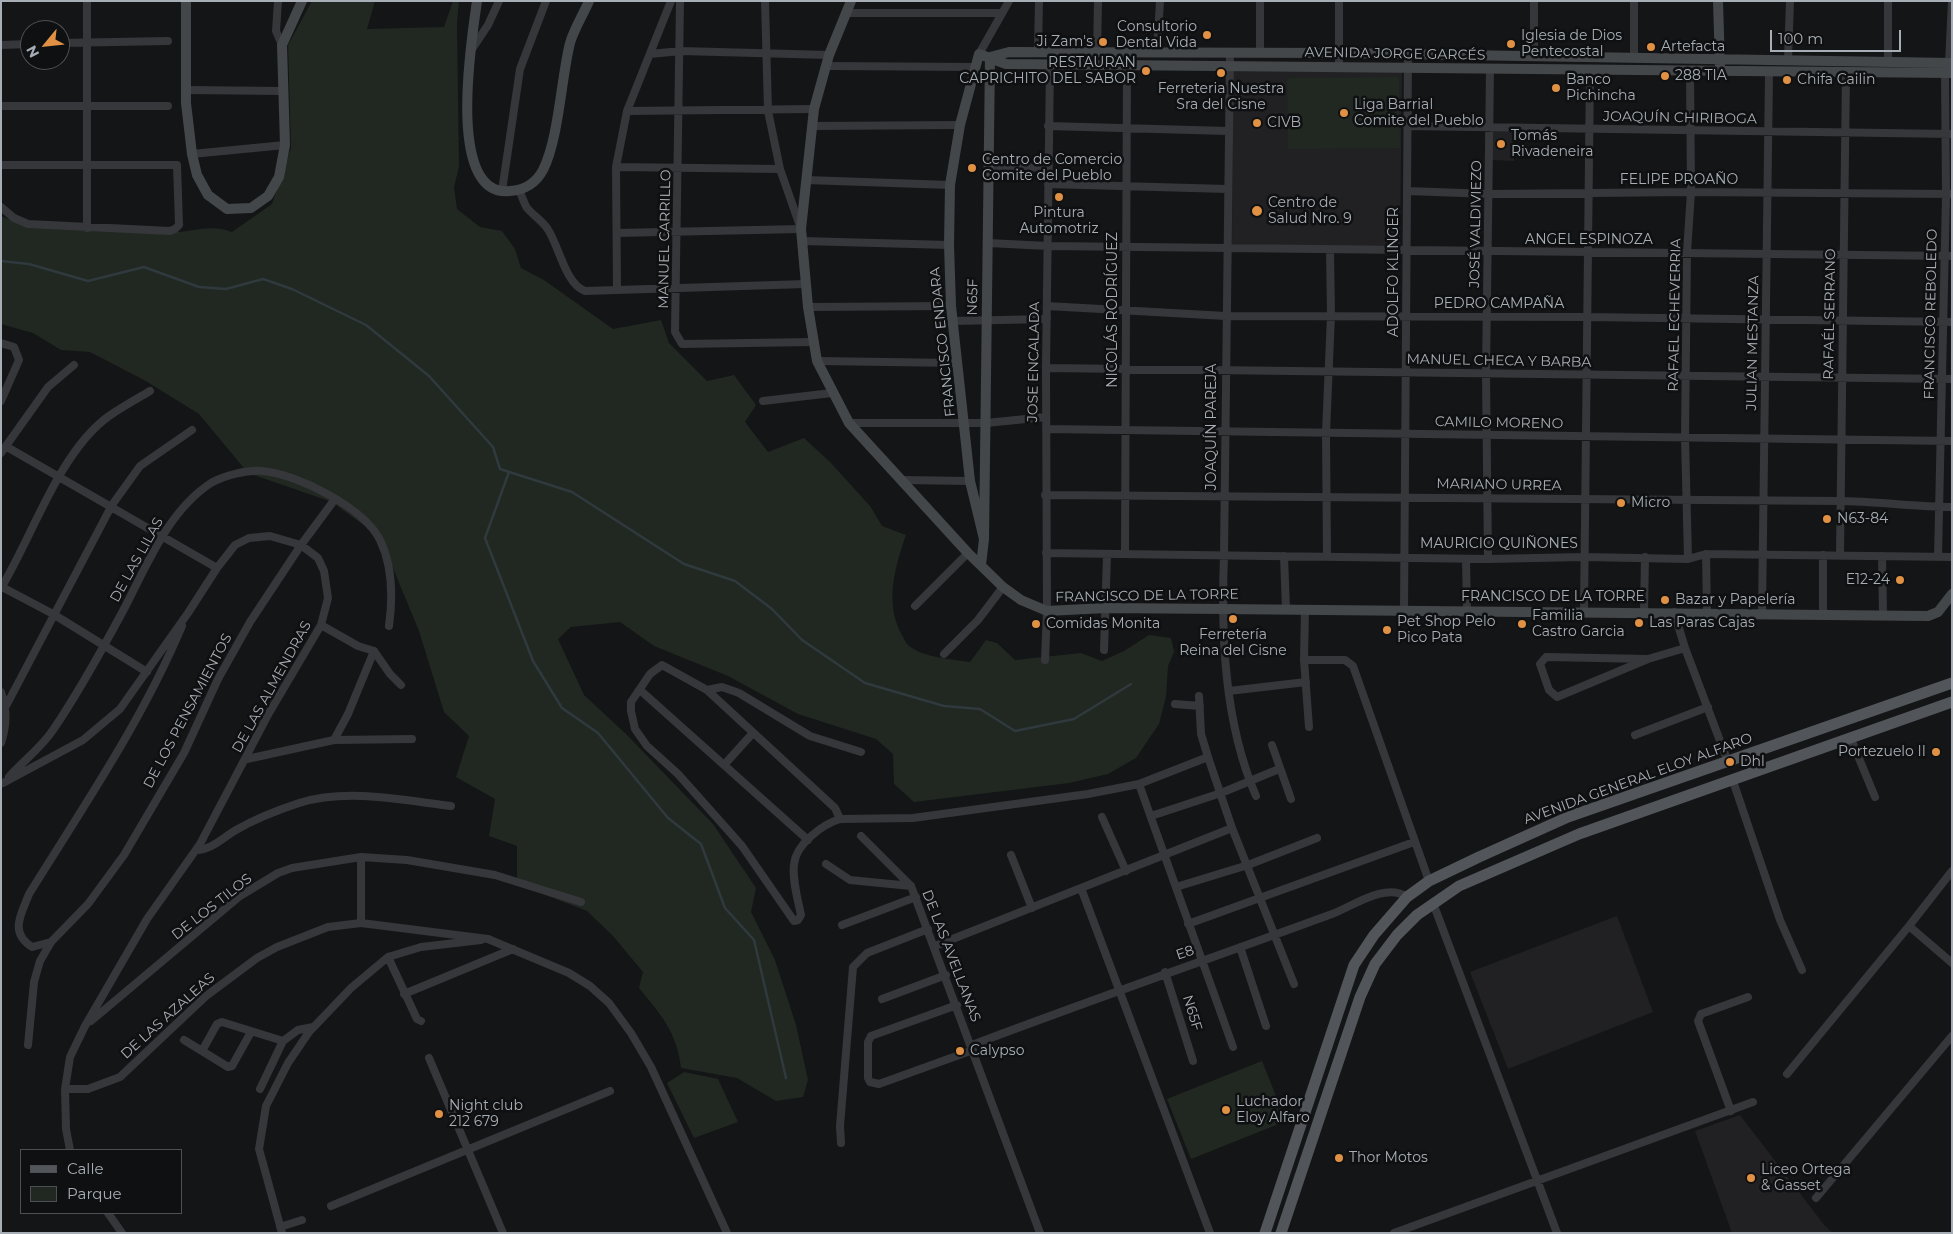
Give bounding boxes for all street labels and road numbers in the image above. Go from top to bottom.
street label: AVENIDA JORGE GARCÉS [1304,44,1486,64]
street label: JOAQUÍN CHIRIBOGA [1603,108,1757,128]
street label: JOSÉ VALDIVIEZO [1466,160,1486,288]
street label: MANUEL CARRILLO [655,169,675,309]
street label: FELIPE PROAÑO [1620,172,1738,188]
street label: ADOLFO KLINGER [1386,207,1402,337]
street label: FRANCISCO REBOLEDO [1921,229,1941,399]
street label: NICOLÁS RODRÍGUEZ [1105,232,1121,388]
street label: ANGEL ESPINOZA [1525,232,1653,248]
street label: RAFAEL ECHEVERRIA [1665,238,1685,392]
street label: RAFAÉL SERRANO [1820,248,1840,380]
street label: FRANCISCO ENDARA [927,266,959,418]
street label: JULIAN MESTANZA [1743,275,1763,411]
street label: N65F [964,279,982,315]
street label: PEDRO CAMPAÑA [1434,296,1564,312]
street label: JOSE ENCALADA [1025,302,1043,422]
street label: MANUEL CHECA Y BARBA [1406,351,1592,371]
street label: JOAQUÍN PAREJA [1204,364,1220,490]
street label: CAMILO MORENO [1435,413,1563,433]
street label: MARIANO URREA [1436,476,1562,494]
street label: DE LAS LILAS [107,515,167,605]
street label: MAURICIO QUIÑONES [1420,536,1578,552]
street label: FRANCISCO DE LA TORRE [1055,586,1239,606]
street label: FRANCISCO DE LA TORRE [1461,589,1645,605]
street label: DE LAS ALMENDRAS [229,618,315,756]
street label: DE LOS PENSAMIENTOS [140,631,236,791]
street label: AVENIDA GENERAL ELOY ALFARO [1521,730,1755,828]
street label: DE LOS TILOS [168,870,256,944]
street label: DE LAS AVELLANAS [918,888,984,1024]
street label: E8 [1174,942,1196,964]
street label: DE LAS AZALEAS [118,969,218,1063]
street label: N65F [1179,993,1205,1033]

